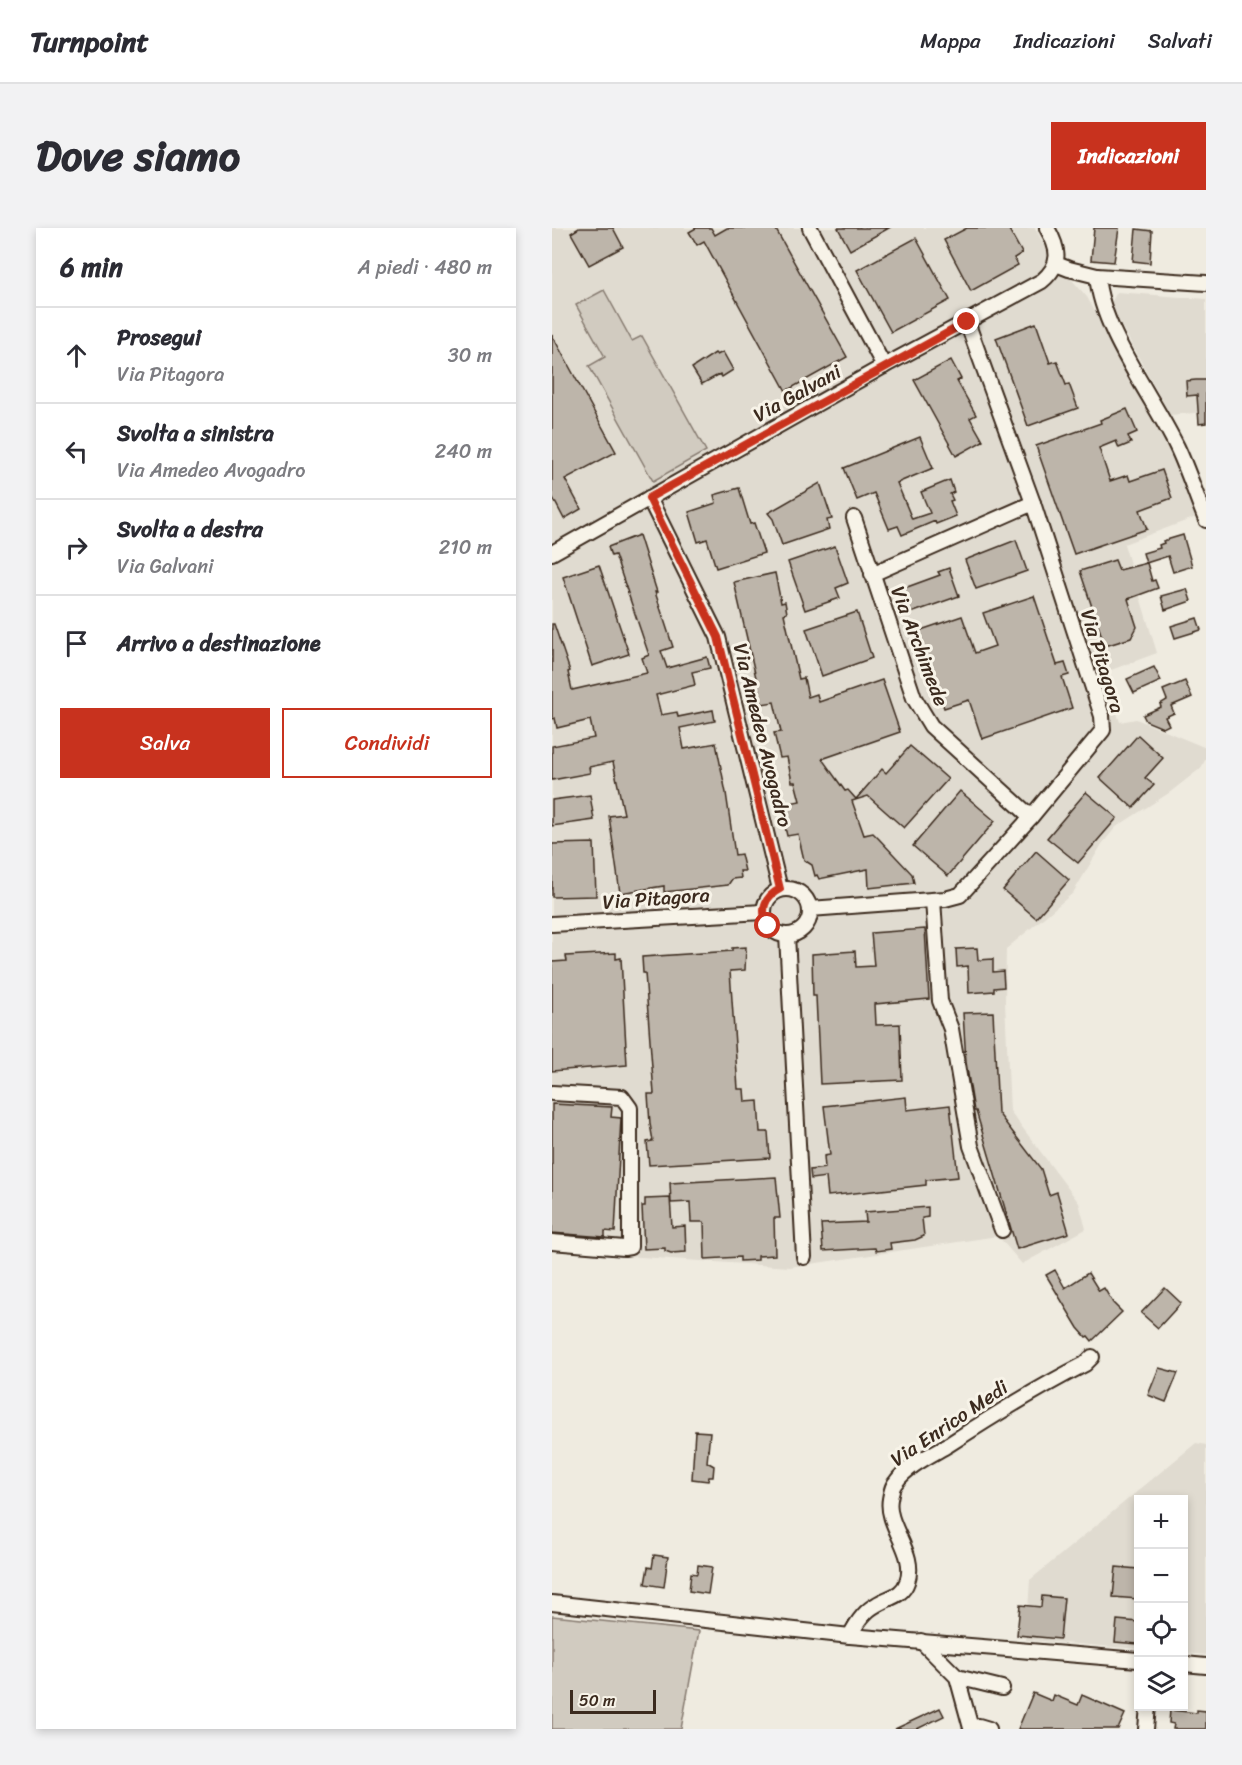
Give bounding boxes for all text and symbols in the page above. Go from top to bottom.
text: Turnpoint [30,17,149,66]
text: Mappa [920,22,981,60]
text: Indicazioni [1014,22,1115,60]
text: Salvati [1148,22,1212,60]
text: Dove siamo [36,119,240,193]
button: Indicazioni [1051,122,1206,190]
text: 6 min [60,244,123,290]
text: A piedi · 480 m [358,250,492,285]
route end [953,308,979,334]
text: Prosegui [117,318,201,357]
text: 30 m [448,338,492,373]
icon: ahead [60,339,93,372]
street label: Via Galvani [747,354,849,432]
text: Via Pitagora [117,357,224,392]
text: Svolta a sinistra [117,414,274,453]
text: 240 m [435,434,492,469]
icon: left [60,435,93,468]
text: Via Amedeo Avogadro [117,453,305,488]
text: Svolta a destra [117,510,263,549]
text: 210 m [439,530,492,565]
icon: right [60,531,93,564]
text: Via Galvani [117,549,214,584]
street label: Via Archimede [881,581,959,711]
street label: Via Pitagora [1070,605,1135,718]
text: Arrivo a destinazione [117,624,321,663]
icon: arrive [60,627,93,660]
street label: Via Amedeo Avogadro [723,640,802,831]
button: Salva [60,708,270,778]
button: Condividi [282,708,492,778]
street label: Via Pitagora [601,877,711,920]
route start [754,912,780,938]
street label: Via Enrico Medi [883,1371,1016,1476]
map controls [1134,1495,1188,1711]
button: + [1134,1495,1188,1549]
button: − [1134,1549,1188,1603]
button: locate [1134,1603,1188,1657]
button: layers [1134,1657,1188,1711]
text: 50 m [579,1686,615,1715]
scale bar [570,1687,656,1714]

